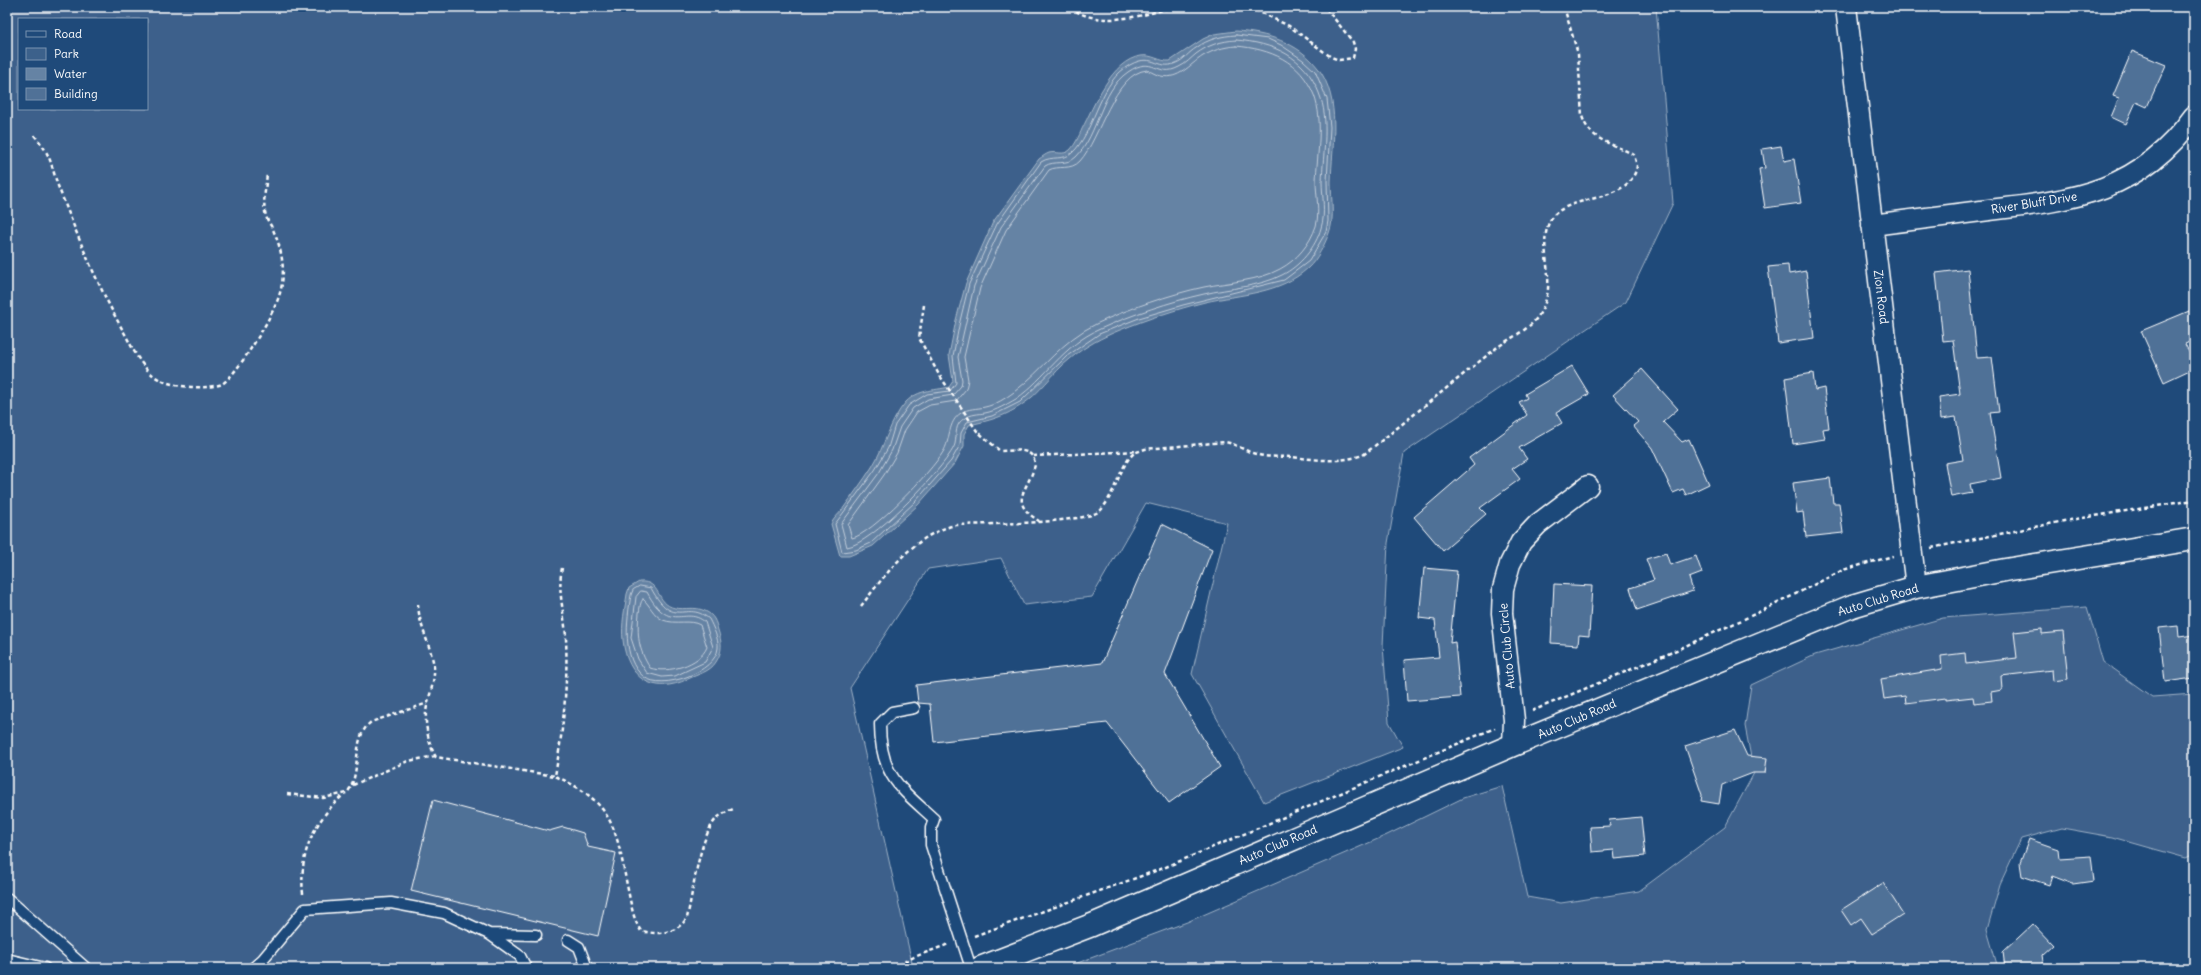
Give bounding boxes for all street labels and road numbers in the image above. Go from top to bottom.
street label: River Bluff Drive [1990,188,2078,217]
street label: Zion Road [1871,269,1892,325]
street label: Auto Club Road [1836,580,1920,619]
street label: Auto Club Circle [1495,603,1518,690]
street label: Auto Club Road [1535,695,1618,742]
street label: Auto Club Road [1236,821,1319,868]

